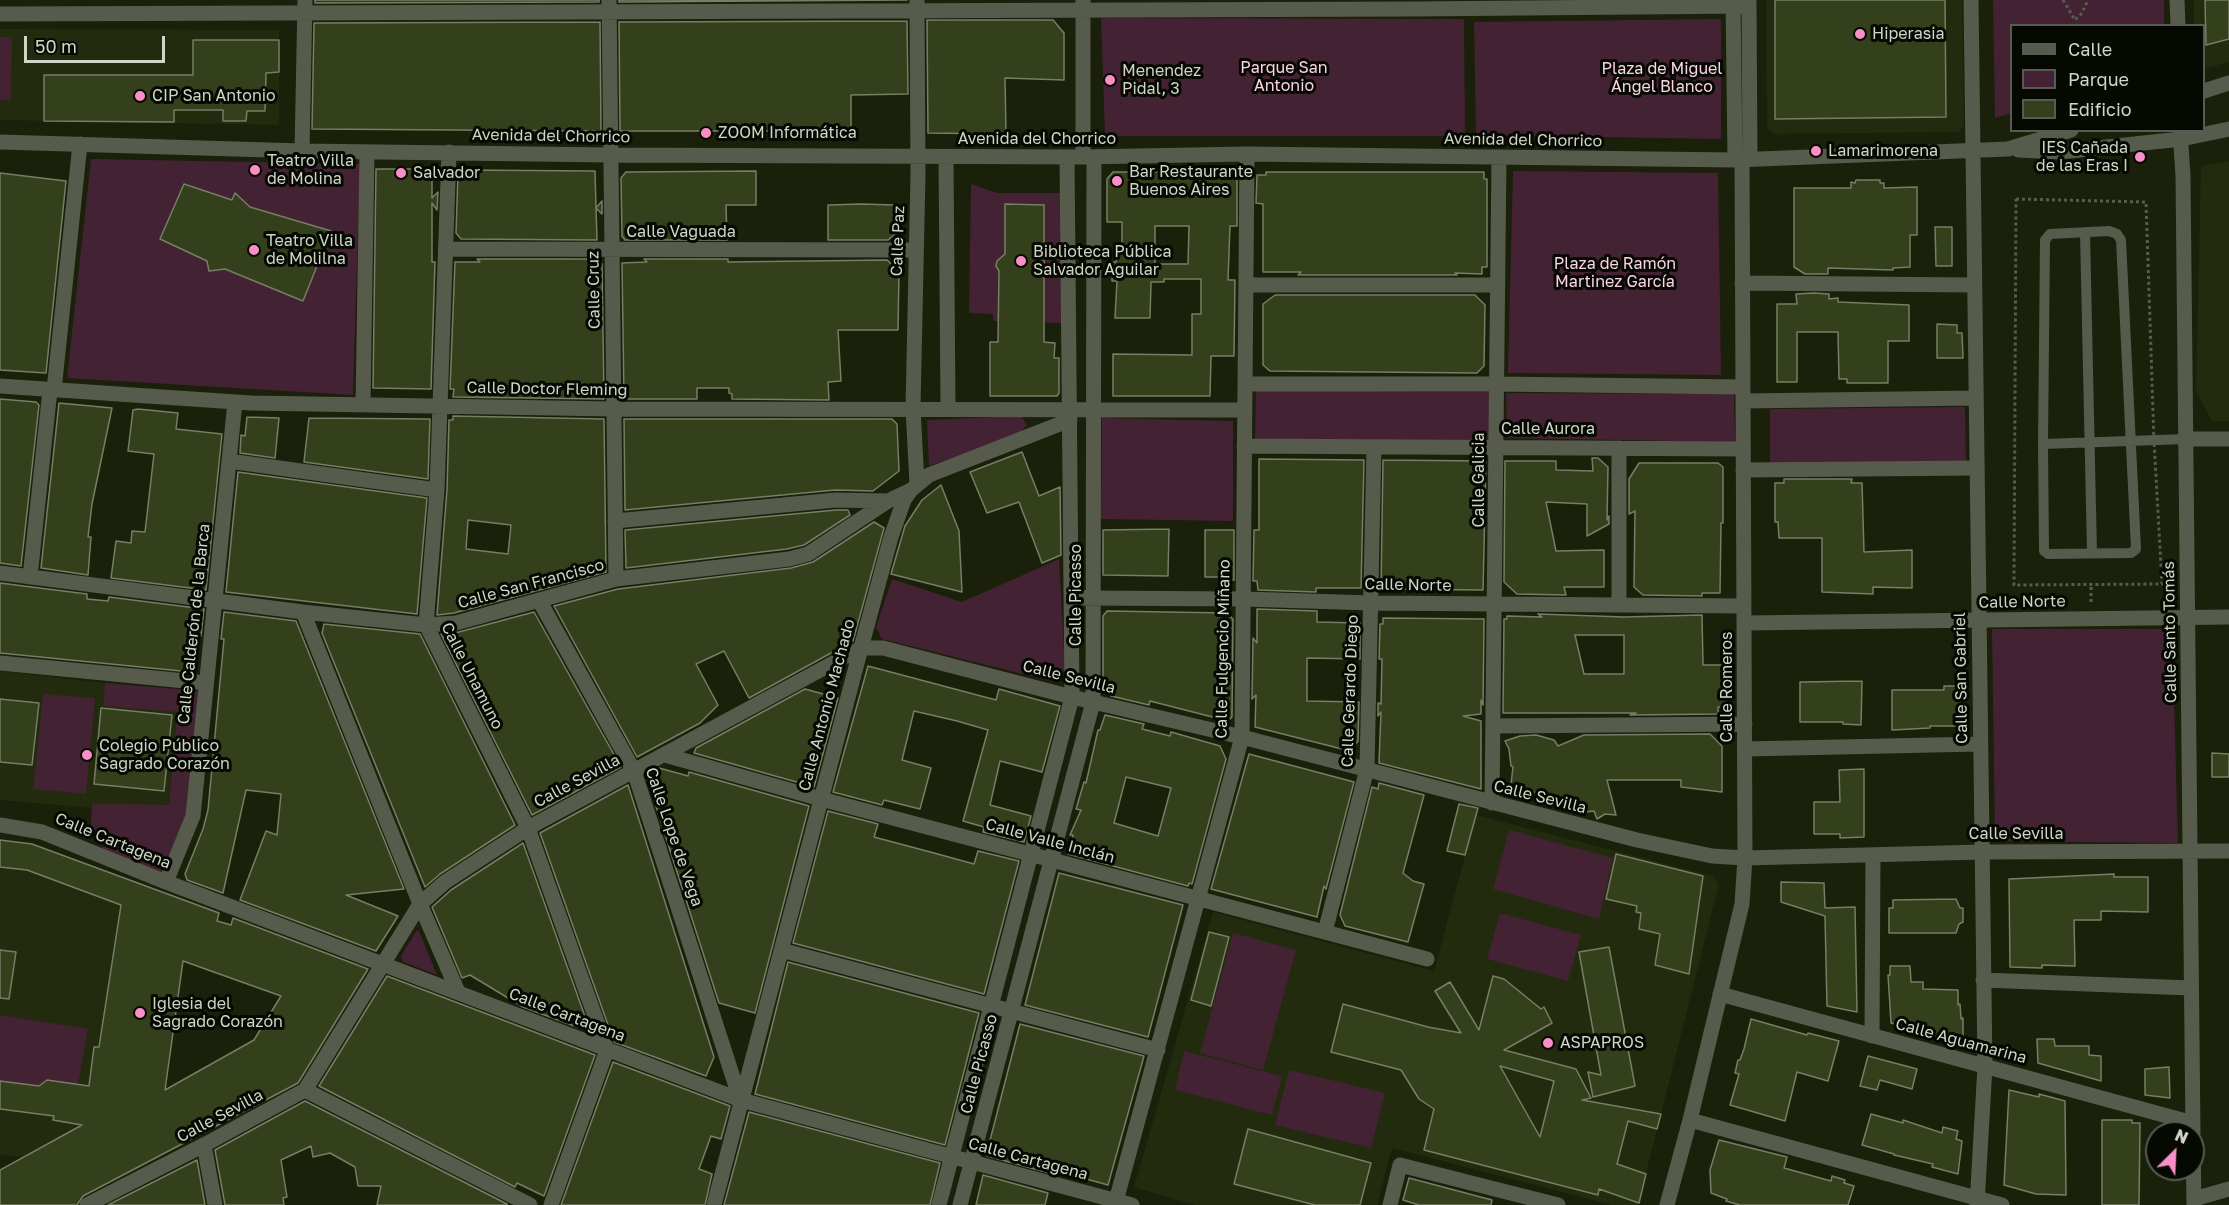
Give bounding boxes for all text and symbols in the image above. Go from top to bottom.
scale bar [27,24,168,62]
place label: Hiperasia [1872,24,1944,44]
legend [2010,24,2205,132]
marker: Hiperasia [1853,27,1867,41]
text: 50 m [35,35,77,57]
text: Calle [2068,38,2112,60]
park label: Parque San Antonio [1240,58,1328,96]
park label: Plaza de Miguel Ángel Blanco [1602,59,1722,97]
place label: Menendez Pidal, 3 [1122,61,1201,99]
text: Parque [2068,68,2129,90]
marker: Menendez Pidal, 3 [1103,73,1117,87]
place label: CIP San Antonio [152,86,276,106]
marker: CIP San Antonio [133,89,147,103]
text: Edificio [2068,98,2132,120]
place label: ZOOM Informática [718,123,857,143]
street label: Avenida del Chorrico [472,125,630,147]
marker: ZOOM Informática [699,126,713,140]
street label: Avenida del Chorrico [958,129,1116,149]
street label: Avenida del Chorrico [1444,129,1602,151]
place label: IES Cañada de las Eras I [2036,138,2128,176]
place label: Lamarimorena [1828,141,1938,161]
marker: Lamarimorena [1809,144,1823,158]
marker: IES Cañada de las Eras I [2133,150,2147,164]
place label: Teatro Villa de Molina [267,151,354,189]
place label: Bar Restaurante Buenos Aires [1129,162,1253,200]
marker: Teatro Villa de Molina [248,163,262,177]
place label: Salvador [413,163,480,183]
marker: Salvador [394,166,408,180]
marker: Bar Restaurante Buenos Aires [1110,174,1124,188]
street label: Calle Paz [887,205,909,277]
street label: Calle Vaguada [626,222,736,242]
place label: Teatro Villa de Molilna [266,231,353,269]
place label: Biblioteca Pública Salvador Aguilar [1033,242,1171,280]
marker: Teatro Villa de Molilna [247,243,261,257]
street label: Calle Cruz [584,251,604,329]
marker: Biblioteca Pública Salvador Aguilar [1014,254,1028,268]
park label: Plaza de Ramón Martinez García [1554,254,1676,292]
street label: Calle Doctor Fleming [466,378,628,400]
street label: Calle Aurora [1501,419,1595,439]
street label: Calle Galicia [1469,432,1489,528]
street label: Calle Calderón de la Barca [174,523,214,725]
street label: Calle Picasso [1066,544,1086,646]
street label: Calle San Francisco [456,555,606,613]
street label: Calle Fulgencio Miñano [1212,559,1234,739]
street label: Calle Santo Tomás [2159,561,2181,703]
street label: Calle Norte [1364,575,1452,595]
street label: Calle Norte [1978,592,2066,612]
street label: Calle San Gabriel [1950,612,1972,744]
street label: Calle Gerardo Diego [1338,614,1362,768]
street label: Calle Antonio Machado [795,617,859,793]
street label: Calle Unamuno [437,619,507,733]
street label: Calle Romeros [1717,631,1737,743]
street label: Calle Sevilla [1021,656,1117,698]
place label: Colegio Público Sagrado Corazón [99,736,230,774]
marker: Colegio Público Sagrado Corazón [80,748,94,762]
street label: Calle Sevilla [531,750,623,812]
street label: Calle Lope de Vega [641,765,707,909]
street label: Calle Sevilla [1492,776,1588,818]
street label: Calle Cartagena [52,809,174,873]
street label: Calle Valle Inclán [983,815,1117,867]
street label: Calle Sevilla [1968,824,2064,844]
street label: Calle Cartagena [506,984,628,1046]
place label: Iglesia del Sagrado Corazón [152,994,283,1032]
marker: Iglesia del Sagrado Corazón [133,1006,147,1020]
street label: Calle Picasso [956,1012,1002,1116]
street label: Calle Aguamarina [1893,1014,2029,1068]
place label: ASPAPROS [1560,1033,1644,1053]
marker: ASPAPROS [1541,1036,1555,1050]
street label: Calle Sevilla [174,1085,266,1147]
north arrow [2145,1121,2205,1181]
text: N [2172,1125,2191,1148]
street label: Calle Cartagena [966,1134,1090,1184]

